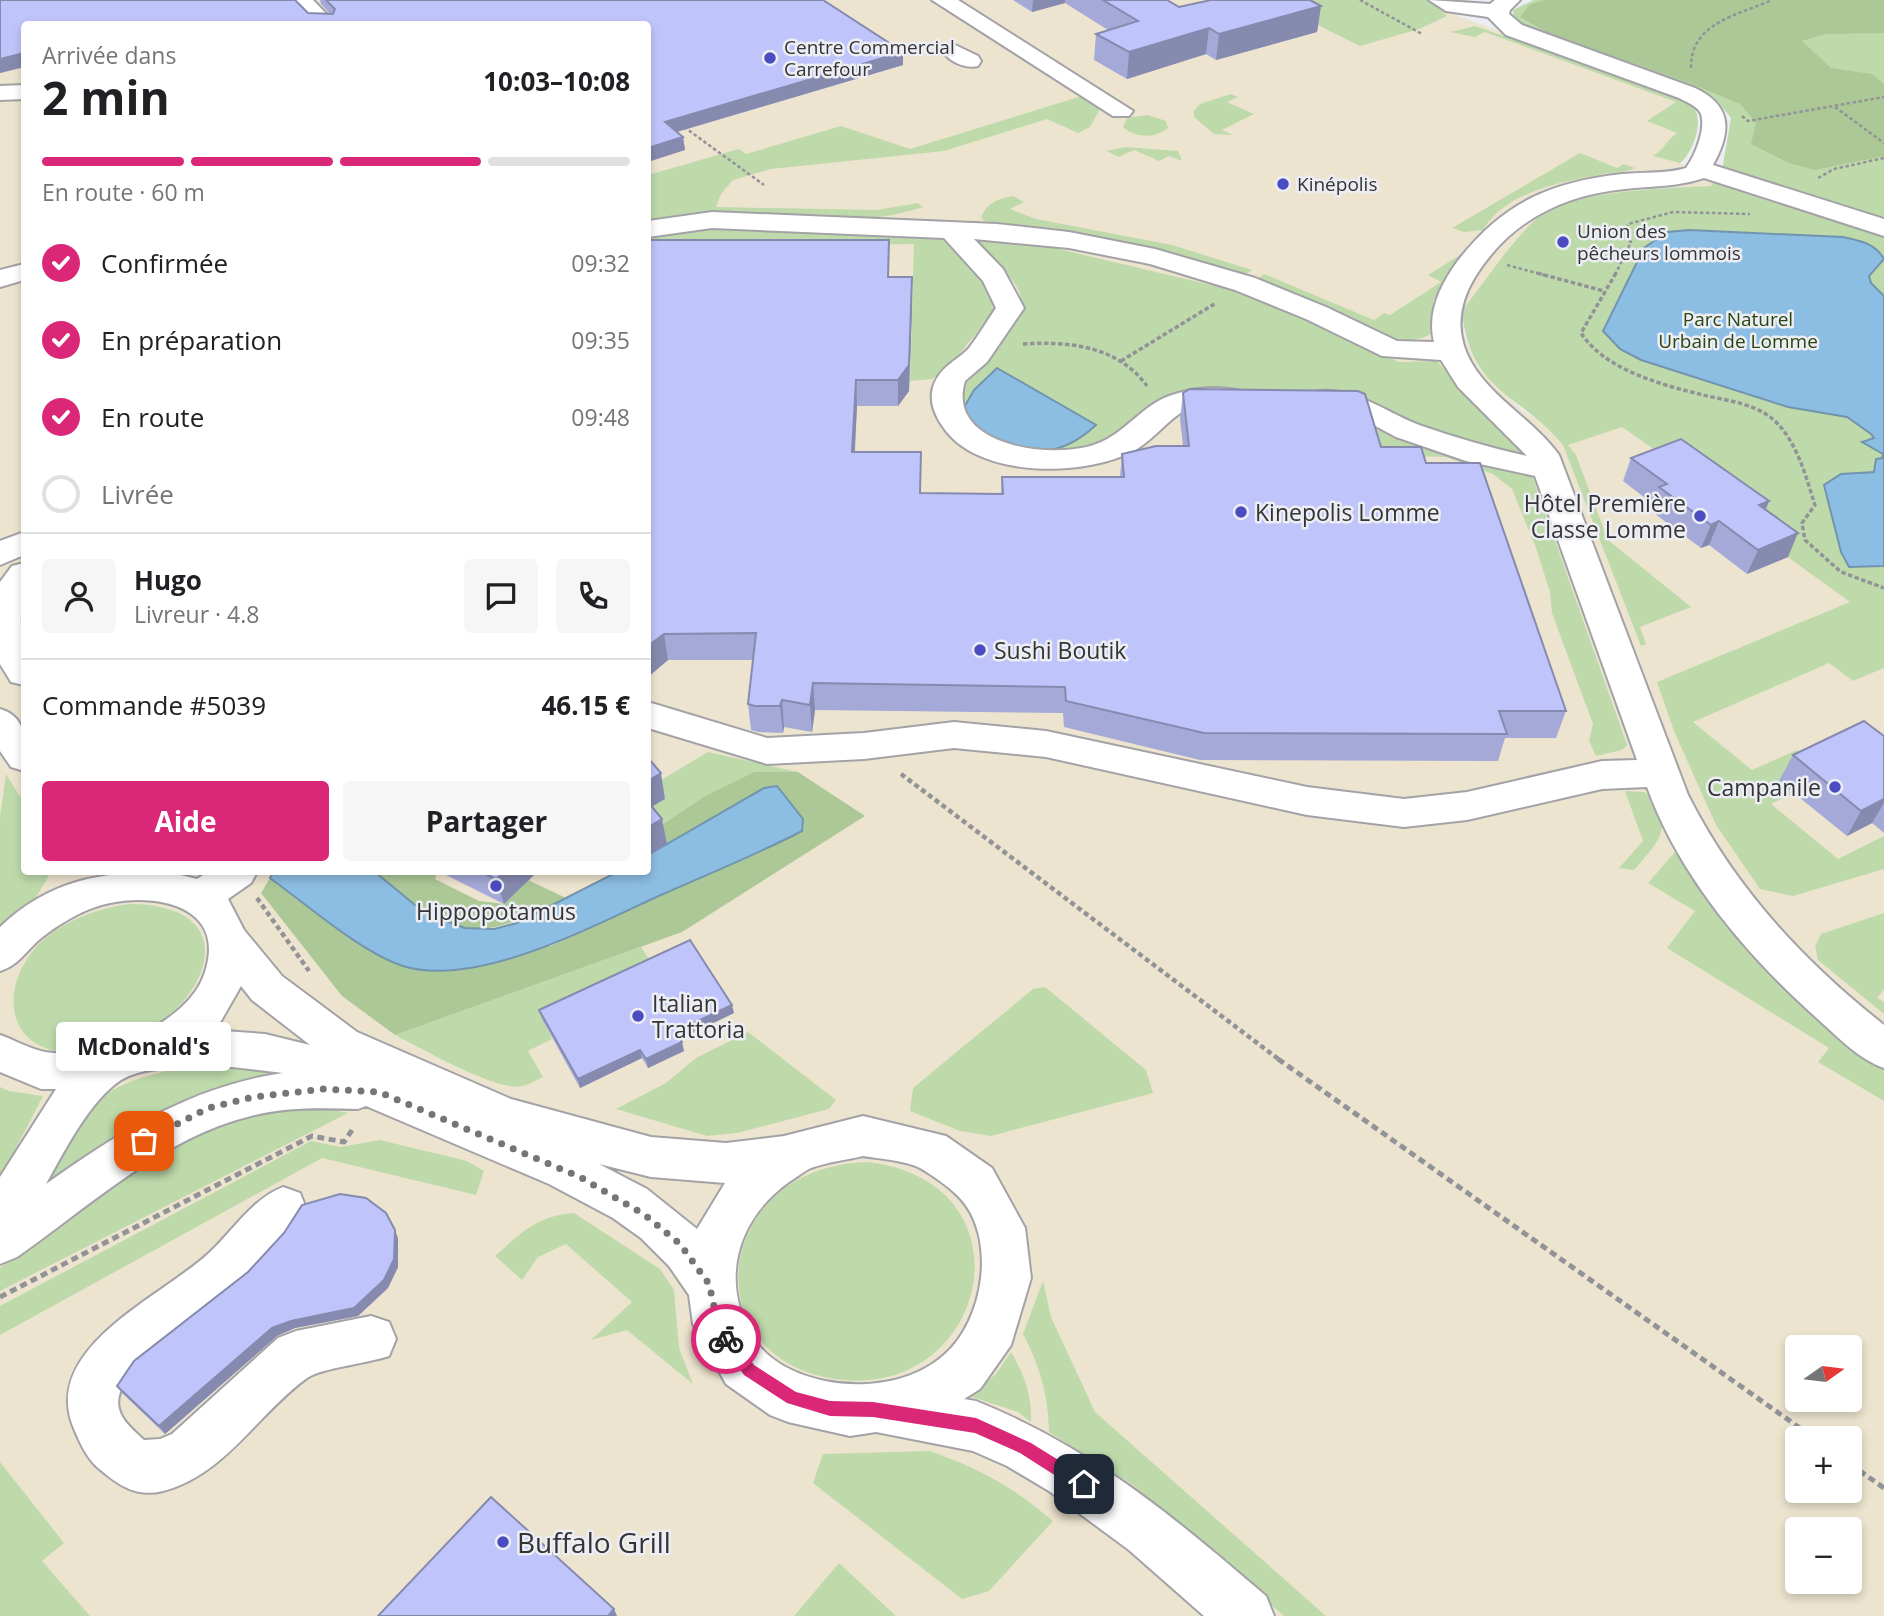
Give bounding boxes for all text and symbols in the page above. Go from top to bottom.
place label: Centre Commercial Carrefour [784,34,955,82]
text: Arrivée dans [42,39,176,71]
marker: Centre Commercial Carrefour [762,50,778,66]
text: 10:03–10:08 [483,63,630,99]
text: 2 min [42,66,170,128]
place label: Kinépolis [1297,171,1377,197]
text: En route · 60 m [42,176,205,208]
marker: Kinépolis [1275,176,1291,192]
place label: Union des pêcheurs lommois [1577,218,1741,266]
marker: Union des pêcheurs lommois [1555,234,1571,250]
icon: check [42,244,80,282]
text: Confirmée [101,245,228,281]
text: 09:32 [571,247,630,279]
park label: Parc Naturel Urbain de Lomme [1658,306,1818,354]
icon: check [42,321,80,359]
text: En préparation [101,322,282,358]
text: 09:35 [571,324,630,356]
icon: check [42,398,80,436]
text: En route [101,399,204,435]
text: 09:48 [571,401,630,433]
text: Livrée [101,476,174,512]
place label: Hôtel Première Classe Lomme [1524,487,1686,545]
place label: Kinepolis Lomme [1255,496,1440,528]
marker: Kinepolis Lomme [1233,504,1249,520]
marker: Hôtel Première Classe Lomme [1692,508,1708,524]
button: person [42,559,116,633]
button: chat [464,559,538,633]
button: phone [556,559,630,633]
text: Hugo [134,562,202,598]
text: Livreur · 4.8 [134,598,259,630]
place label: Sushi Boutik [994,634,1126,666]
marker: Sushi Boutik [972,642,988,658]
text: Commande #5039 [42,687,266,723]
text: 46.15 € [542,687,630,723]
place label: Campanile [1707,771,1821,803]
marker: Campanile [1827,779,1843,795]
button: Aide [42,781,329,861]
button: Partager [343,781,630,861]
marker: Hippopotamus [488,878,504,894]
place label: Hippopotamus [416,895,576,927]
place label: Italian Trattoria [652,987,745,1045]
marker: Italian Trattoria [630,1008,646,1024]
callout: McDonald's [57,1022,232,1071]
text: McDonald's [77,1030,210,1062]
pin [114,1111,174,1171]
icon: bag [125,1122,163,1160]
courier [691,1304,761,1374]
icon: bike [707,1320,745,1358]
north arrow [1785,1335,1862,1412]
map controls [1785,1335,1862,1594]
button: + [1785,1426,1862,1503]
pin [1054,1454,1114,1514]
icon: home [1065,1465,1103,1503]
button: − [1785,1517,1862,1594]
place label: Buffalo Grill [517,1523,671,1561]
marker: Buffalo Grill [495,1534,511,1550]

